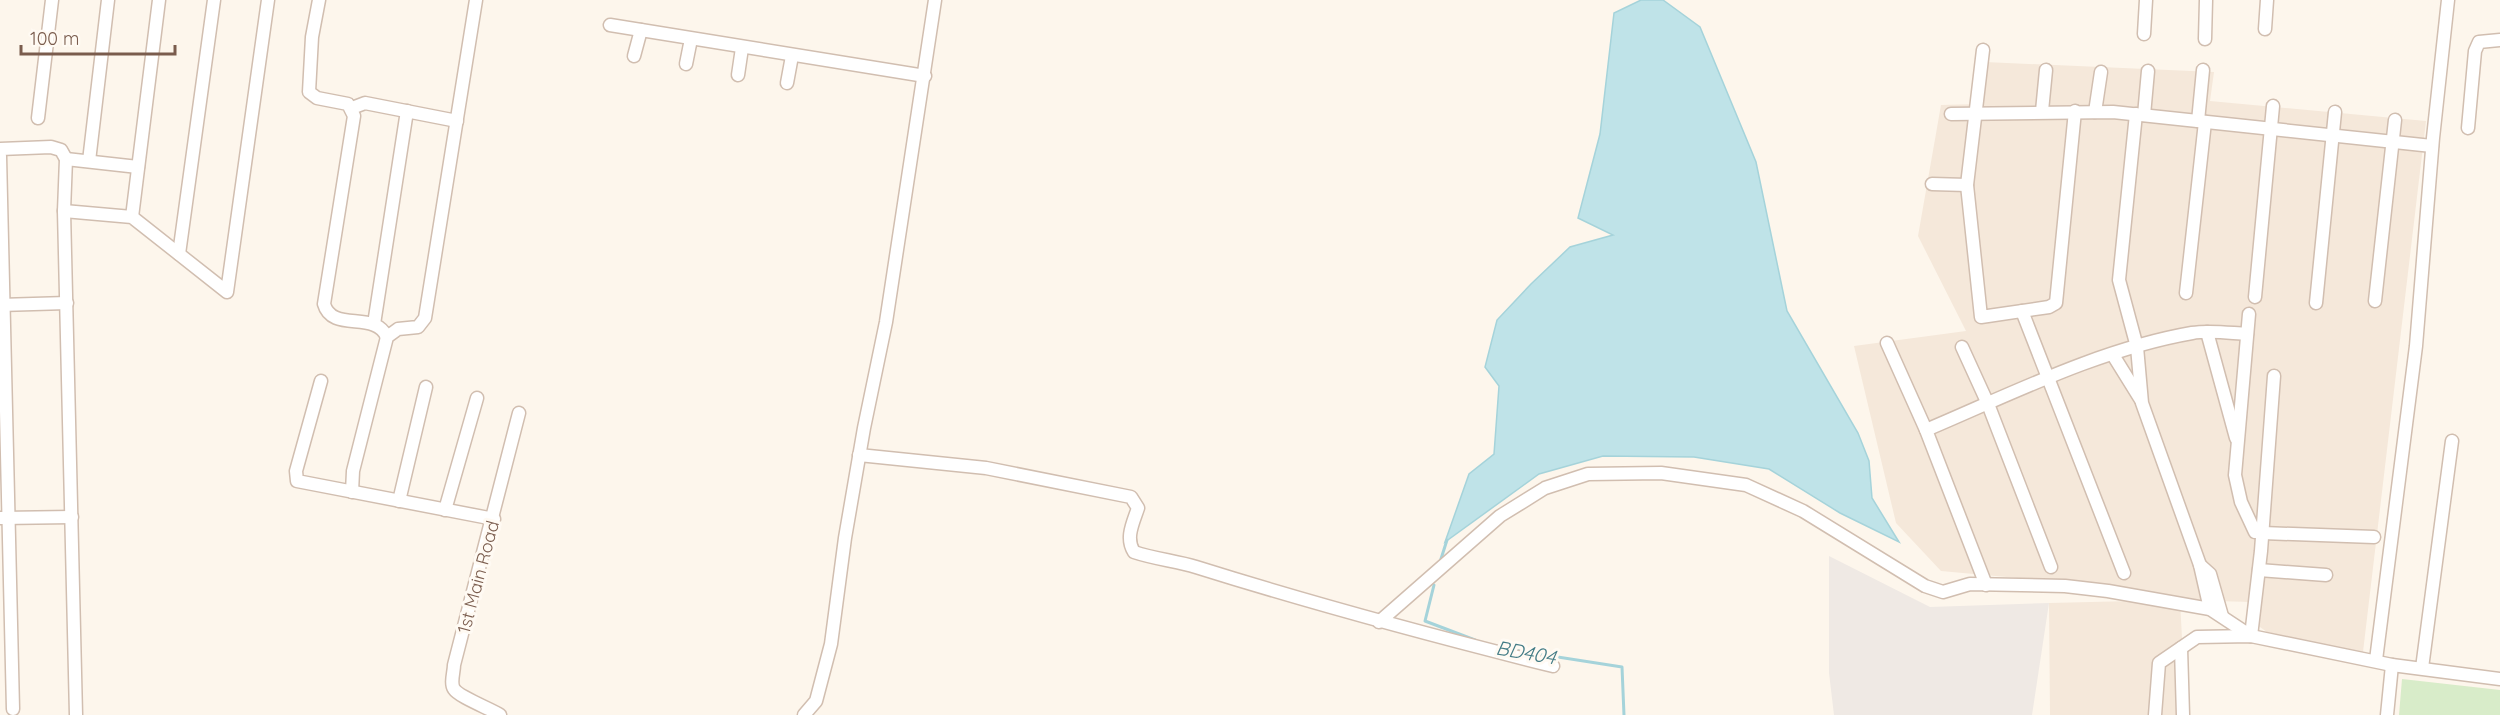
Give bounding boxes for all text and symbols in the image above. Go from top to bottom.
scale bar [21,18,176,56]
text: 100 m [30,27,79,50]
street label: 1st Main Road [452,518,504,636]
water label: BD404 [1494,634,1559,670]

